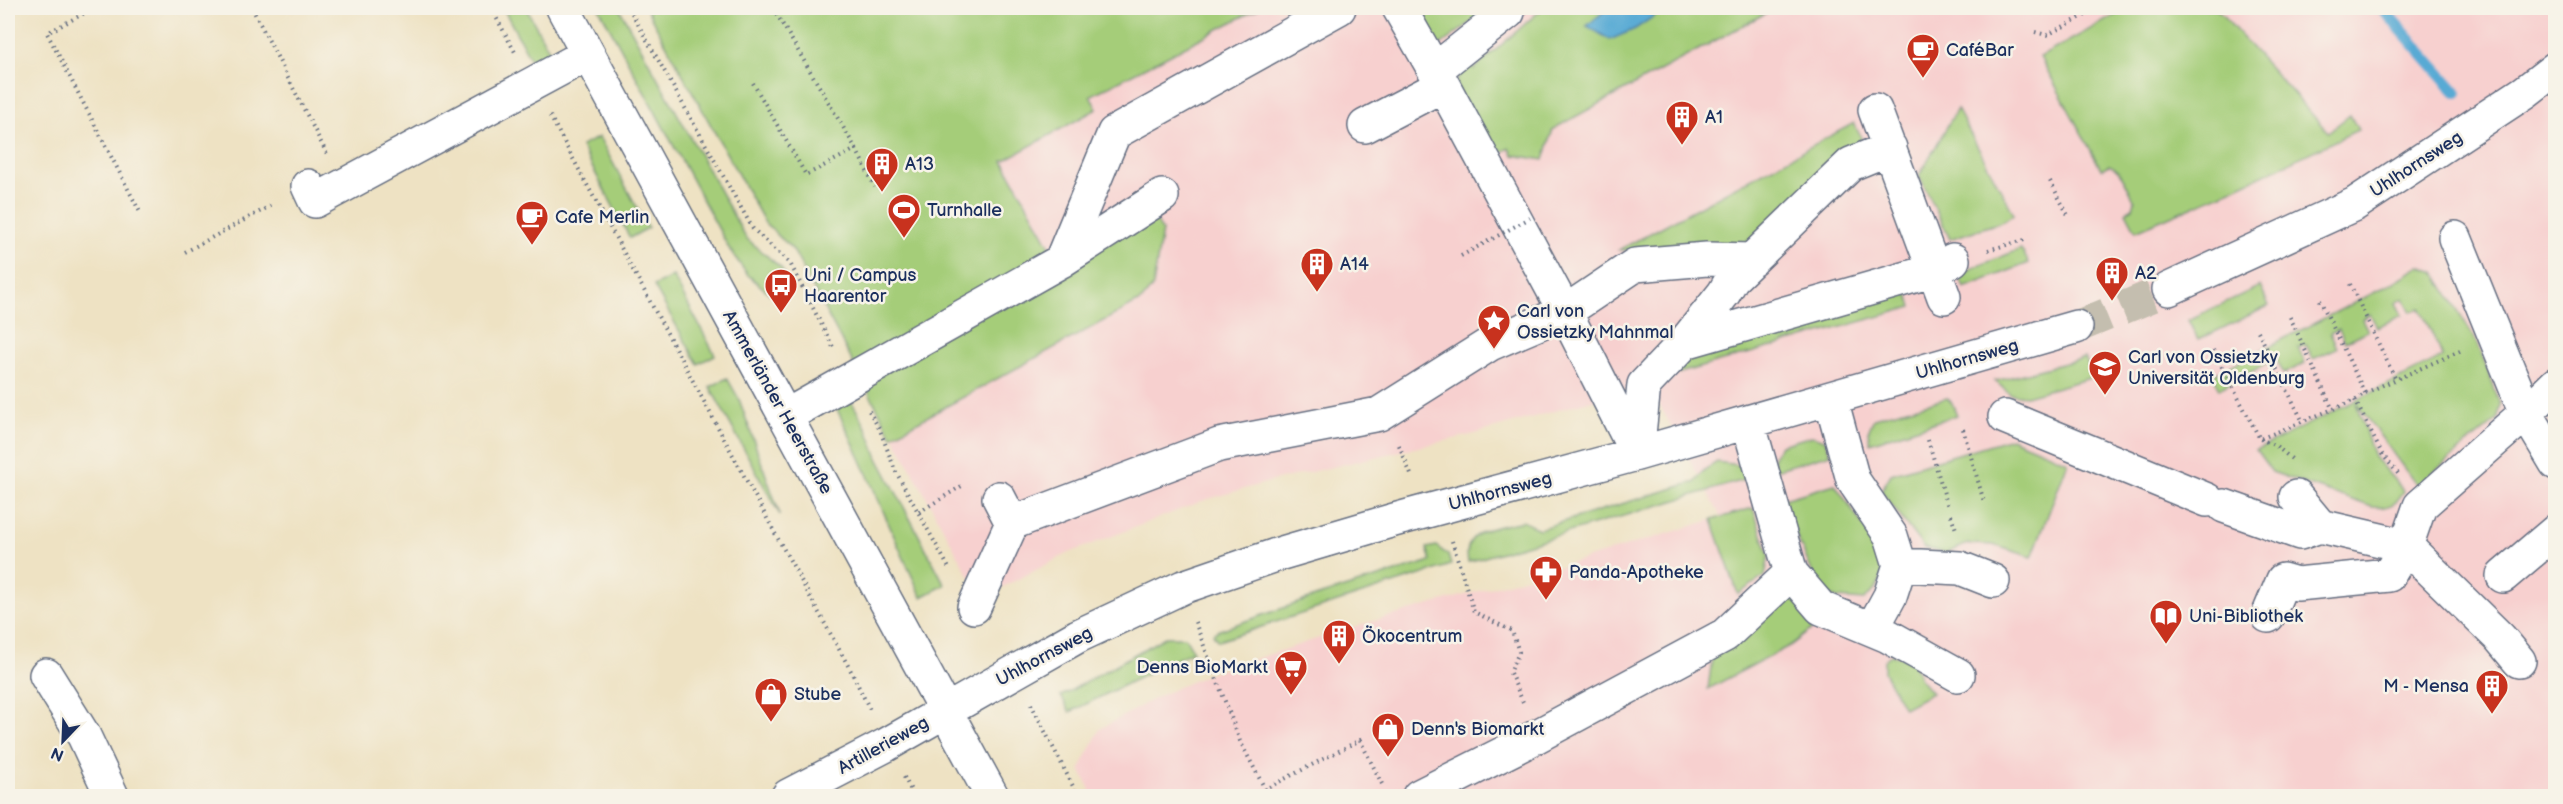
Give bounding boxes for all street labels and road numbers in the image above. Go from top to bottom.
street label: Uhlhornsweg [2366,127,2466,202]
street label: Ammerländer Heerstraße [718,307,837,498]
street label: Uhlhornsweg [1913,335,2021,384]
street label: Uhlhornsweg [1446,468,1554,515]
street label: Uhlhornsweg [993,622,1096,691]
street label: Artillerieweg [834,712,932,779]

